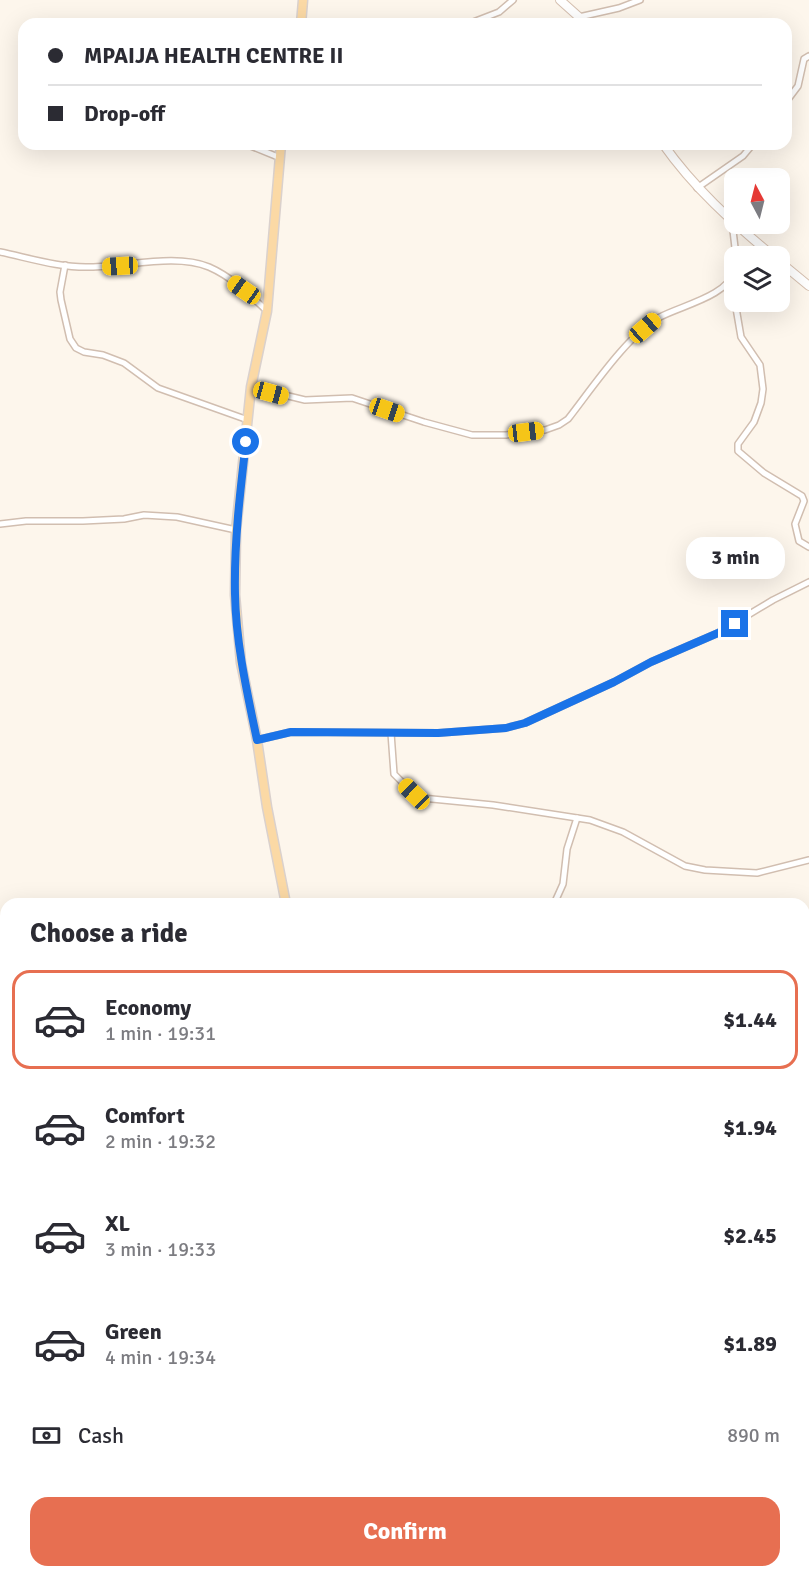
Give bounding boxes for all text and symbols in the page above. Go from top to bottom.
text: MPAIJA HEALTH CENTRE II [84,42,343,69]
text: Drop-off [84,100,165,127]
north arrow [724,168,790,234]
map controls [724,168,790,312]
button: layers [724,246,790,312]
car [102,256,138,276]
car [224,272,264,308]
car [626,309,664,347]
car [251,380,291,406]
car [367,396,407,424]
car [507,421,545,443]
route start [232,428,259,455]
callout: 3 min [686,537,784,579]
text: 3 min [711,545,760,570]
route end [721,610,748,637]
car [395,775,433,813]
text: Choose a ride [30,917,188,950]
icon: car [33,993,87,1047]
text: Economy [105,994,191,1021]
text: $1.44 [723,1006,777,1033]
text: 1 min · 19:31 [105,1021,216,1046]
icon: car [33,1101,87,1155]
text: Comfort [105,1102,185,1129]
text: $1.94 [723,1114,777,1141]
text: 2 min · 19:32 [105,1129,216,1154]
icon: car [33,1209,87,1263]
text: XL [105,1210,130,1237]
text: $2.45 [723,1222,777,1249]
text: 3 min · 19:33 [105,1237,216,1262]
icon: car [33,1317,87,1371]
text: Green [105,1318,162,1345]
text: $1.89 [723,1330,777,1357]
text: 4 min · 19:34 [105,1345,216,1370]
icon: cash [30,1419,63,1452]
text: Cash [78,1422,124,1449]
text: 890 m [727,1423,780,1448]
button: Confirm [30,1497,780,1566]

